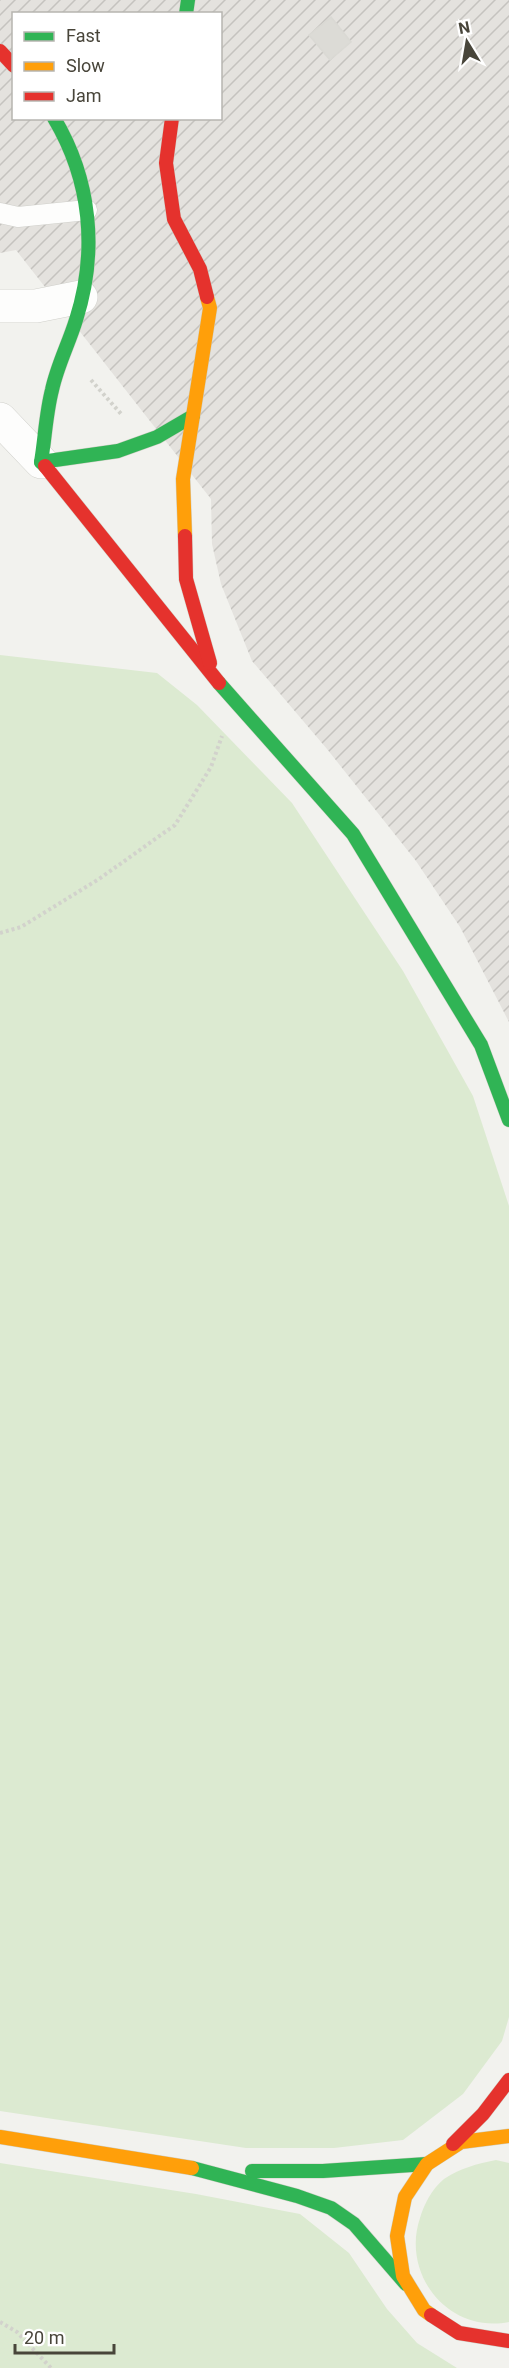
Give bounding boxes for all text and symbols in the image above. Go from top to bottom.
legend [12,12,222,120]
north arrow [437,12,497,72]
text: N [457,17,472,38]
text: Fast [66,25,101,46]
text: Slow [66,55,105,76]
text: Jam [66,85,102,106]
scale bar [15,2317,114,2355]
text: 20 m [24,2327,64,2348]

